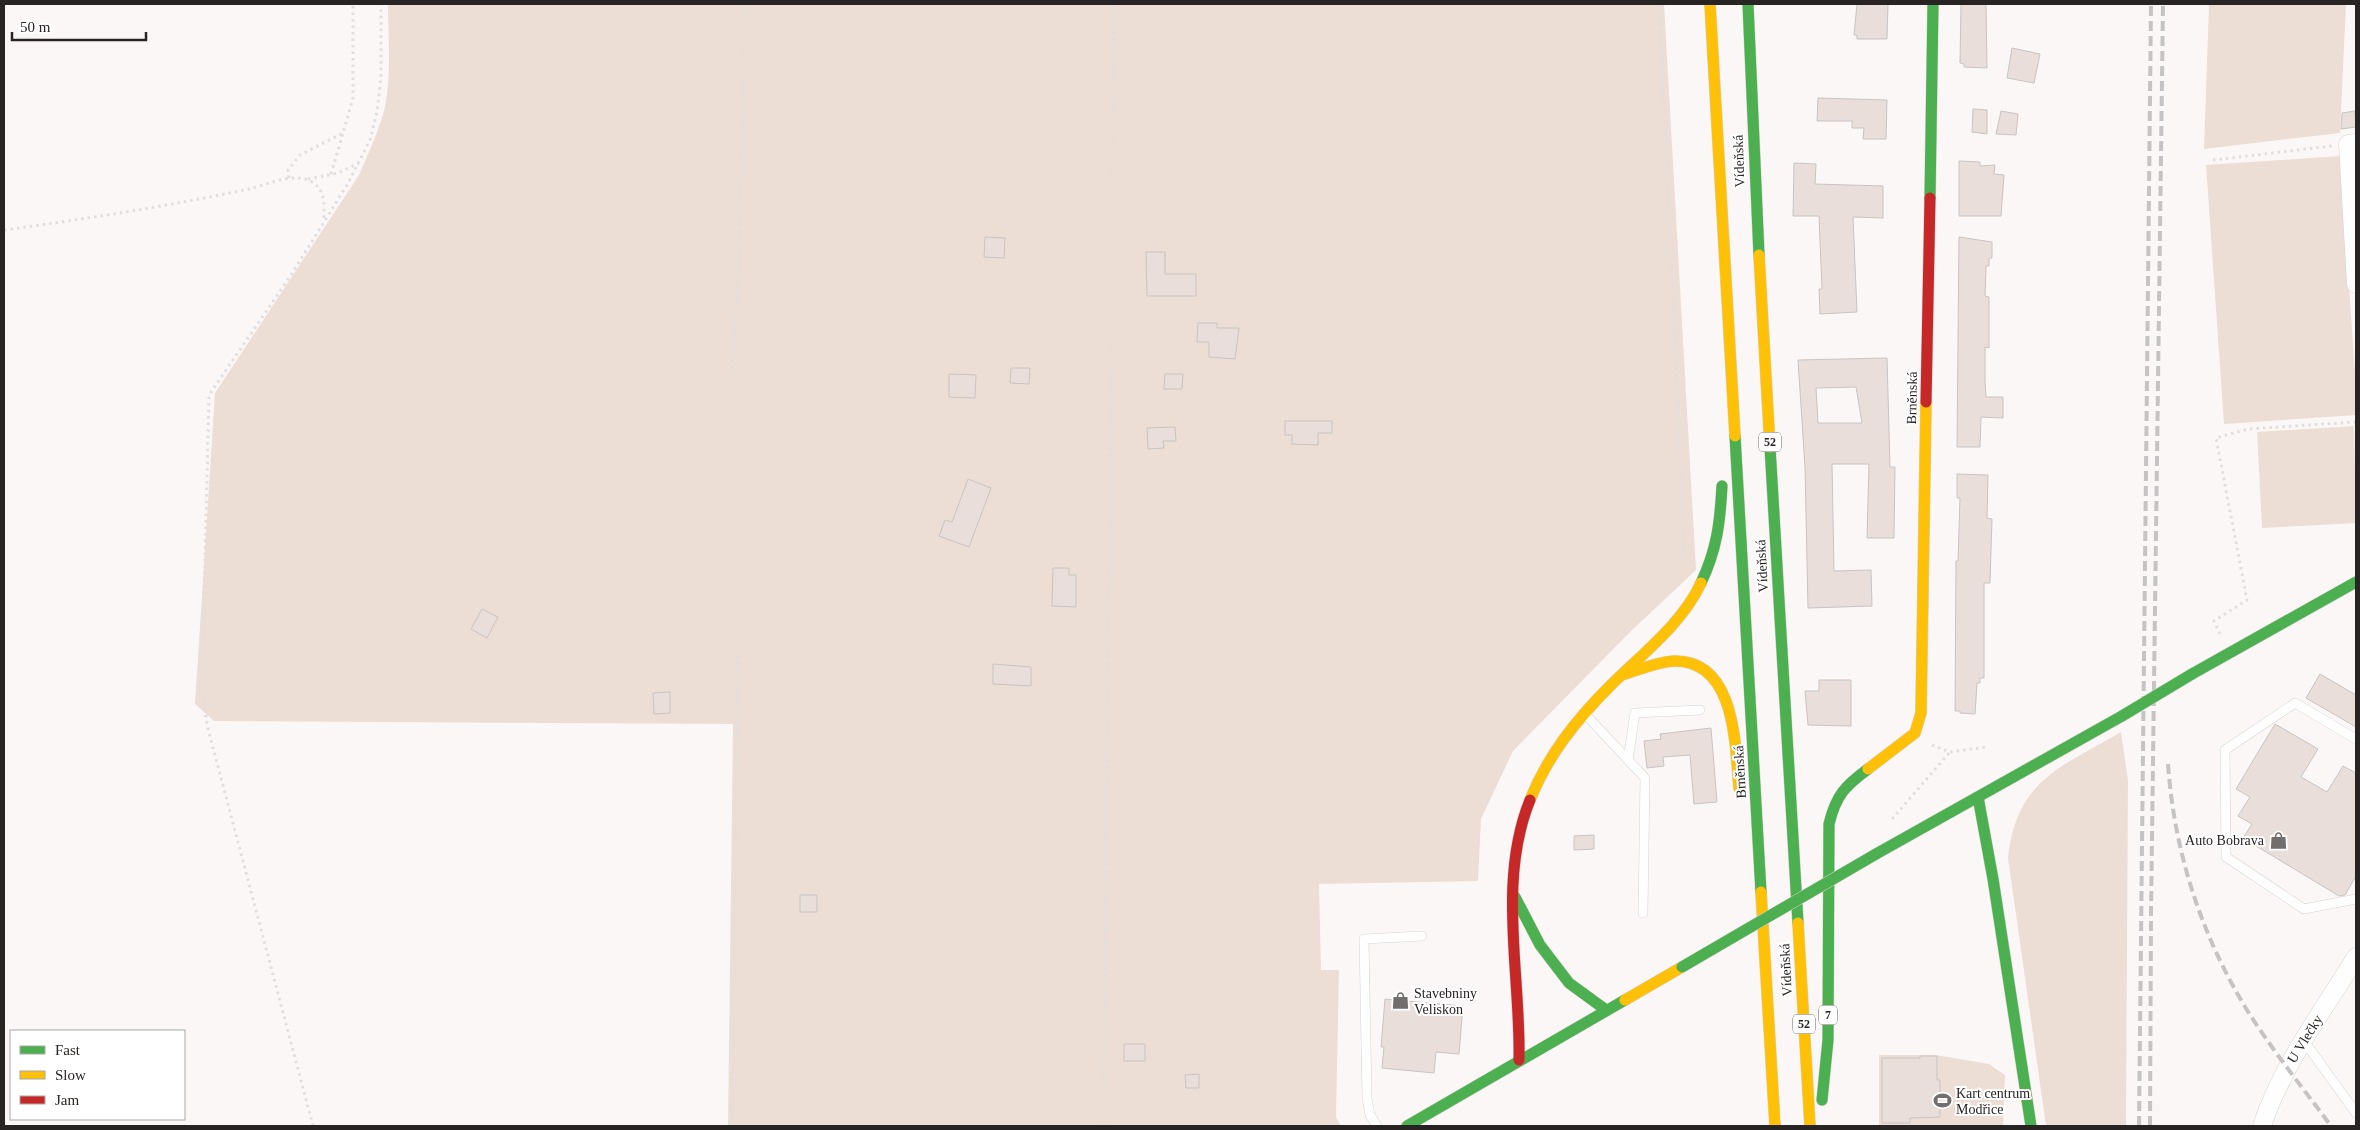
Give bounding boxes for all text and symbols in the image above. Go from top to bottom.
scale bar [12,10,146,42]
text: 50 m [20,19,51,35]
street label: Vídeňská [1731,134,1747,188]
street label: Brněnská [1904,371,1920,425]
road number: 52 [1759,432,1781,452]
street label: Vídeňská [1753,538,1771,593]
street label: Brněnská [1731,744,1749,799]
shop icon: Auto Bobrava [2268,830,2288,850]
place label: Auto Bobrava [2185,833,2265,848]
street label: Vídeňská [1777,942,1795,997]
place label: Stavebniny Veliskon [1414,986,1477,1017]
shop icon: Stavebniny Veliskon [1390,991,1410,1011]
road number: 7 [1819,1006,1837,1024]
street label: U Vlečky [2284,1012,2326,1066]
road number: 52 [1793,1014,1815,1034]
legend [10,1030,185,1120]
text: Fast [55,1042,81,1058]
text: Slow [55,1067,86,1083]
place label: Kart centrum Modřice [1956,1086,2030,1117]
sports icon: Kart centrum Modřice [1932,1091,1952,1111]
text: Jam [55,1092,79,1108]

